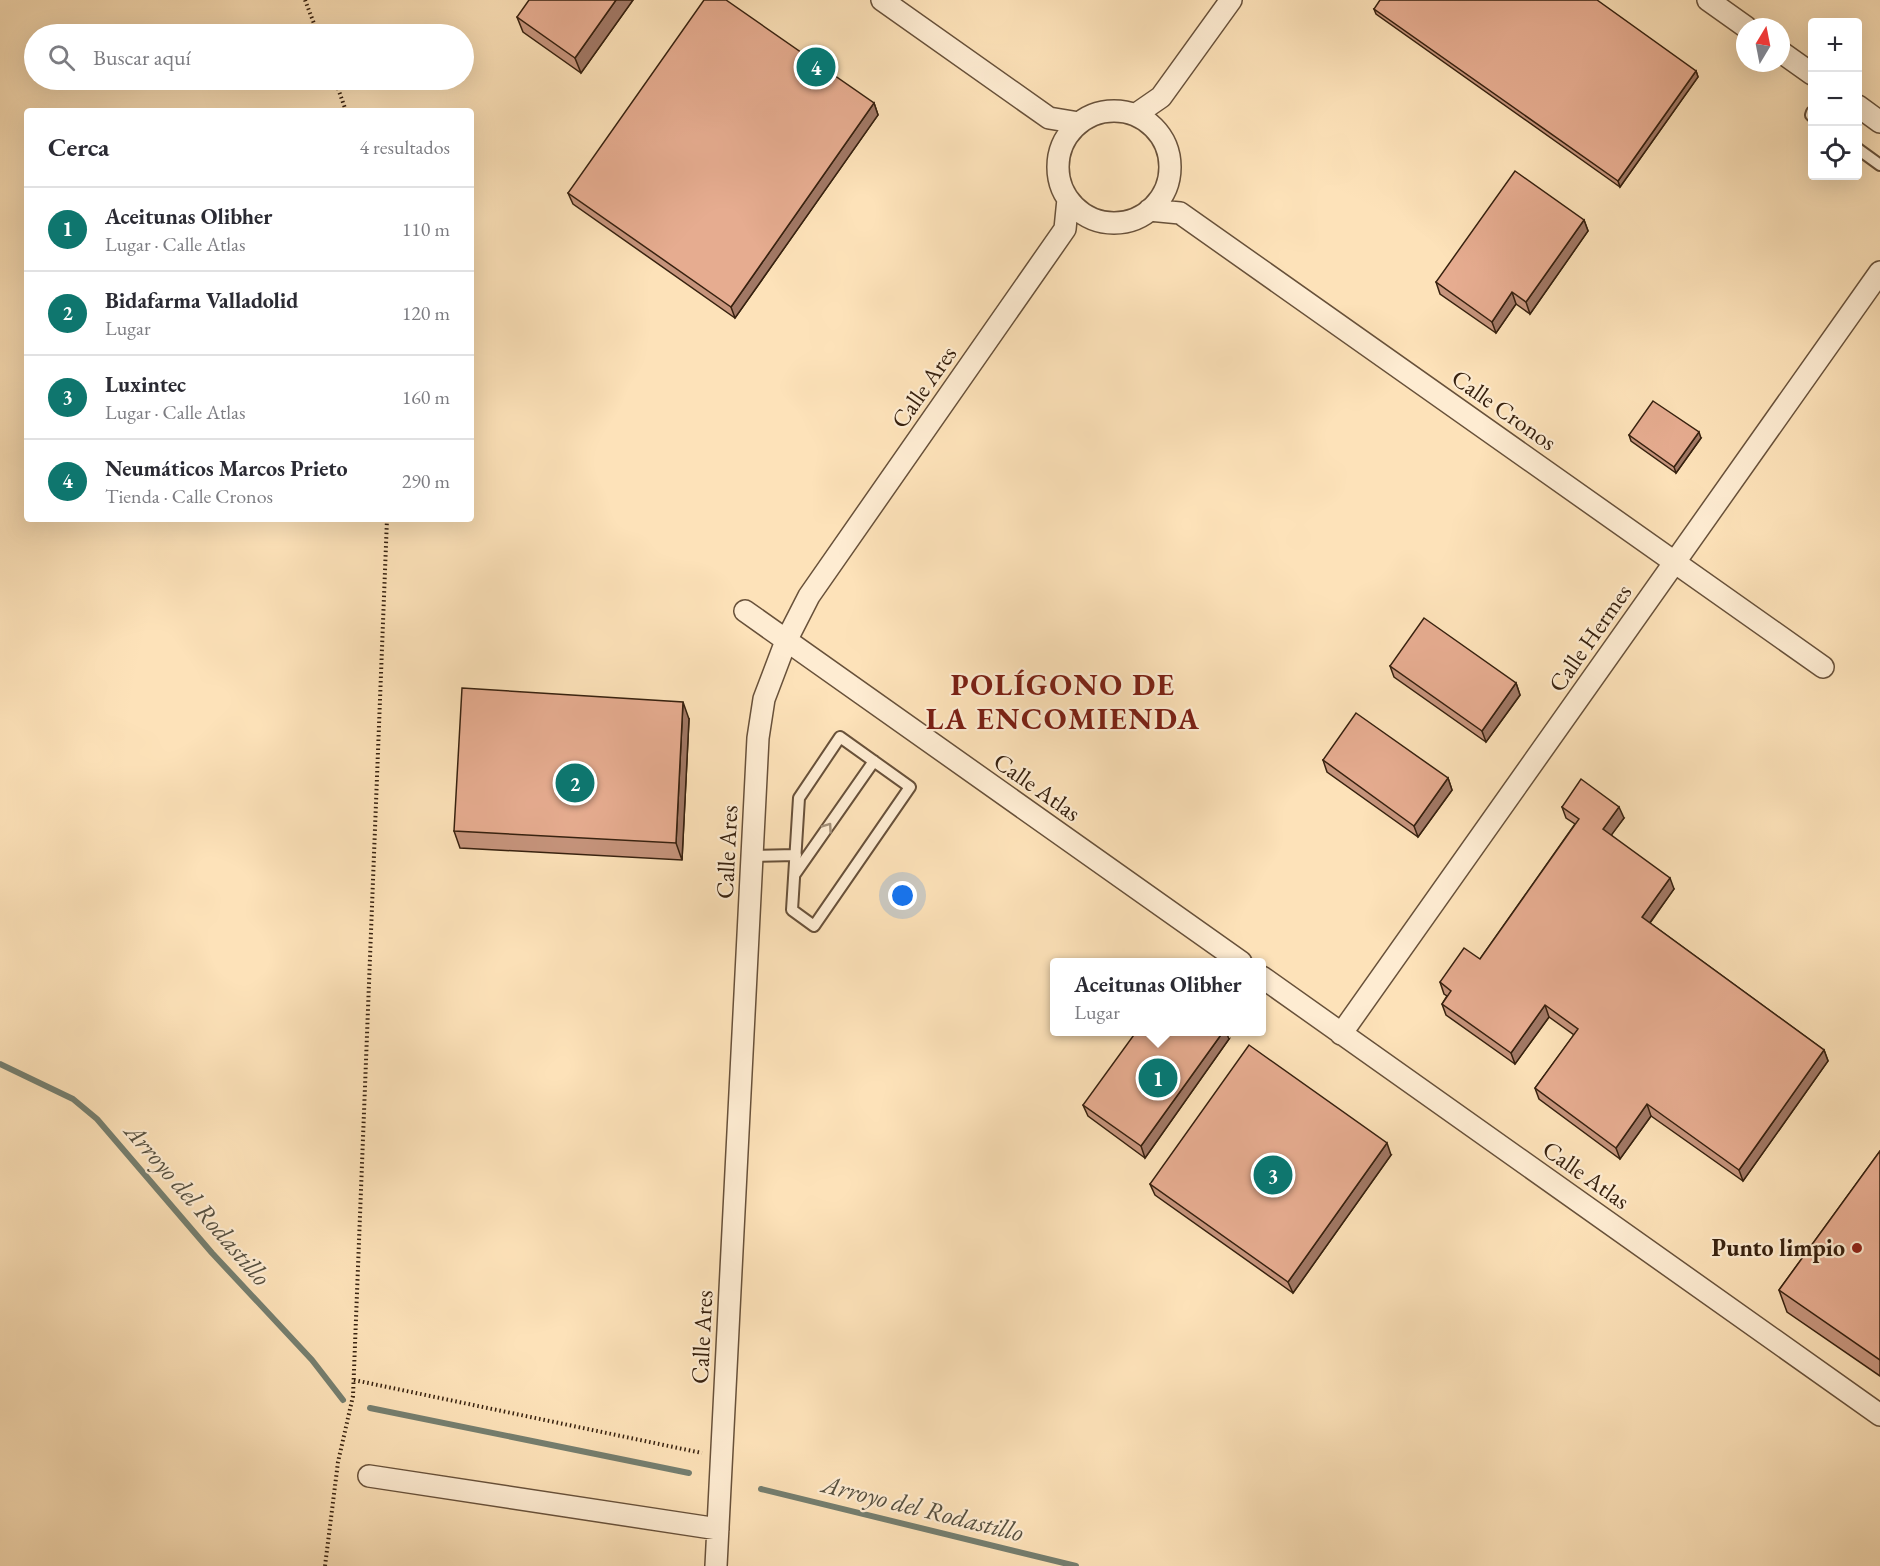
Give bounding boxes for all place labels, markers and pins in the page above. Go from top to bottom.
pin: 4 [796,44,836,90]
pin: 2 [556,760,594,806]
pin: 1 [1138,1056,1178,1100]
pin: 3 [1254,1152,1292,1198]
place label: Punto limpio [1712,1232,1845,1263]
marker: Punto limpio [1850,1241,1864,1255]

